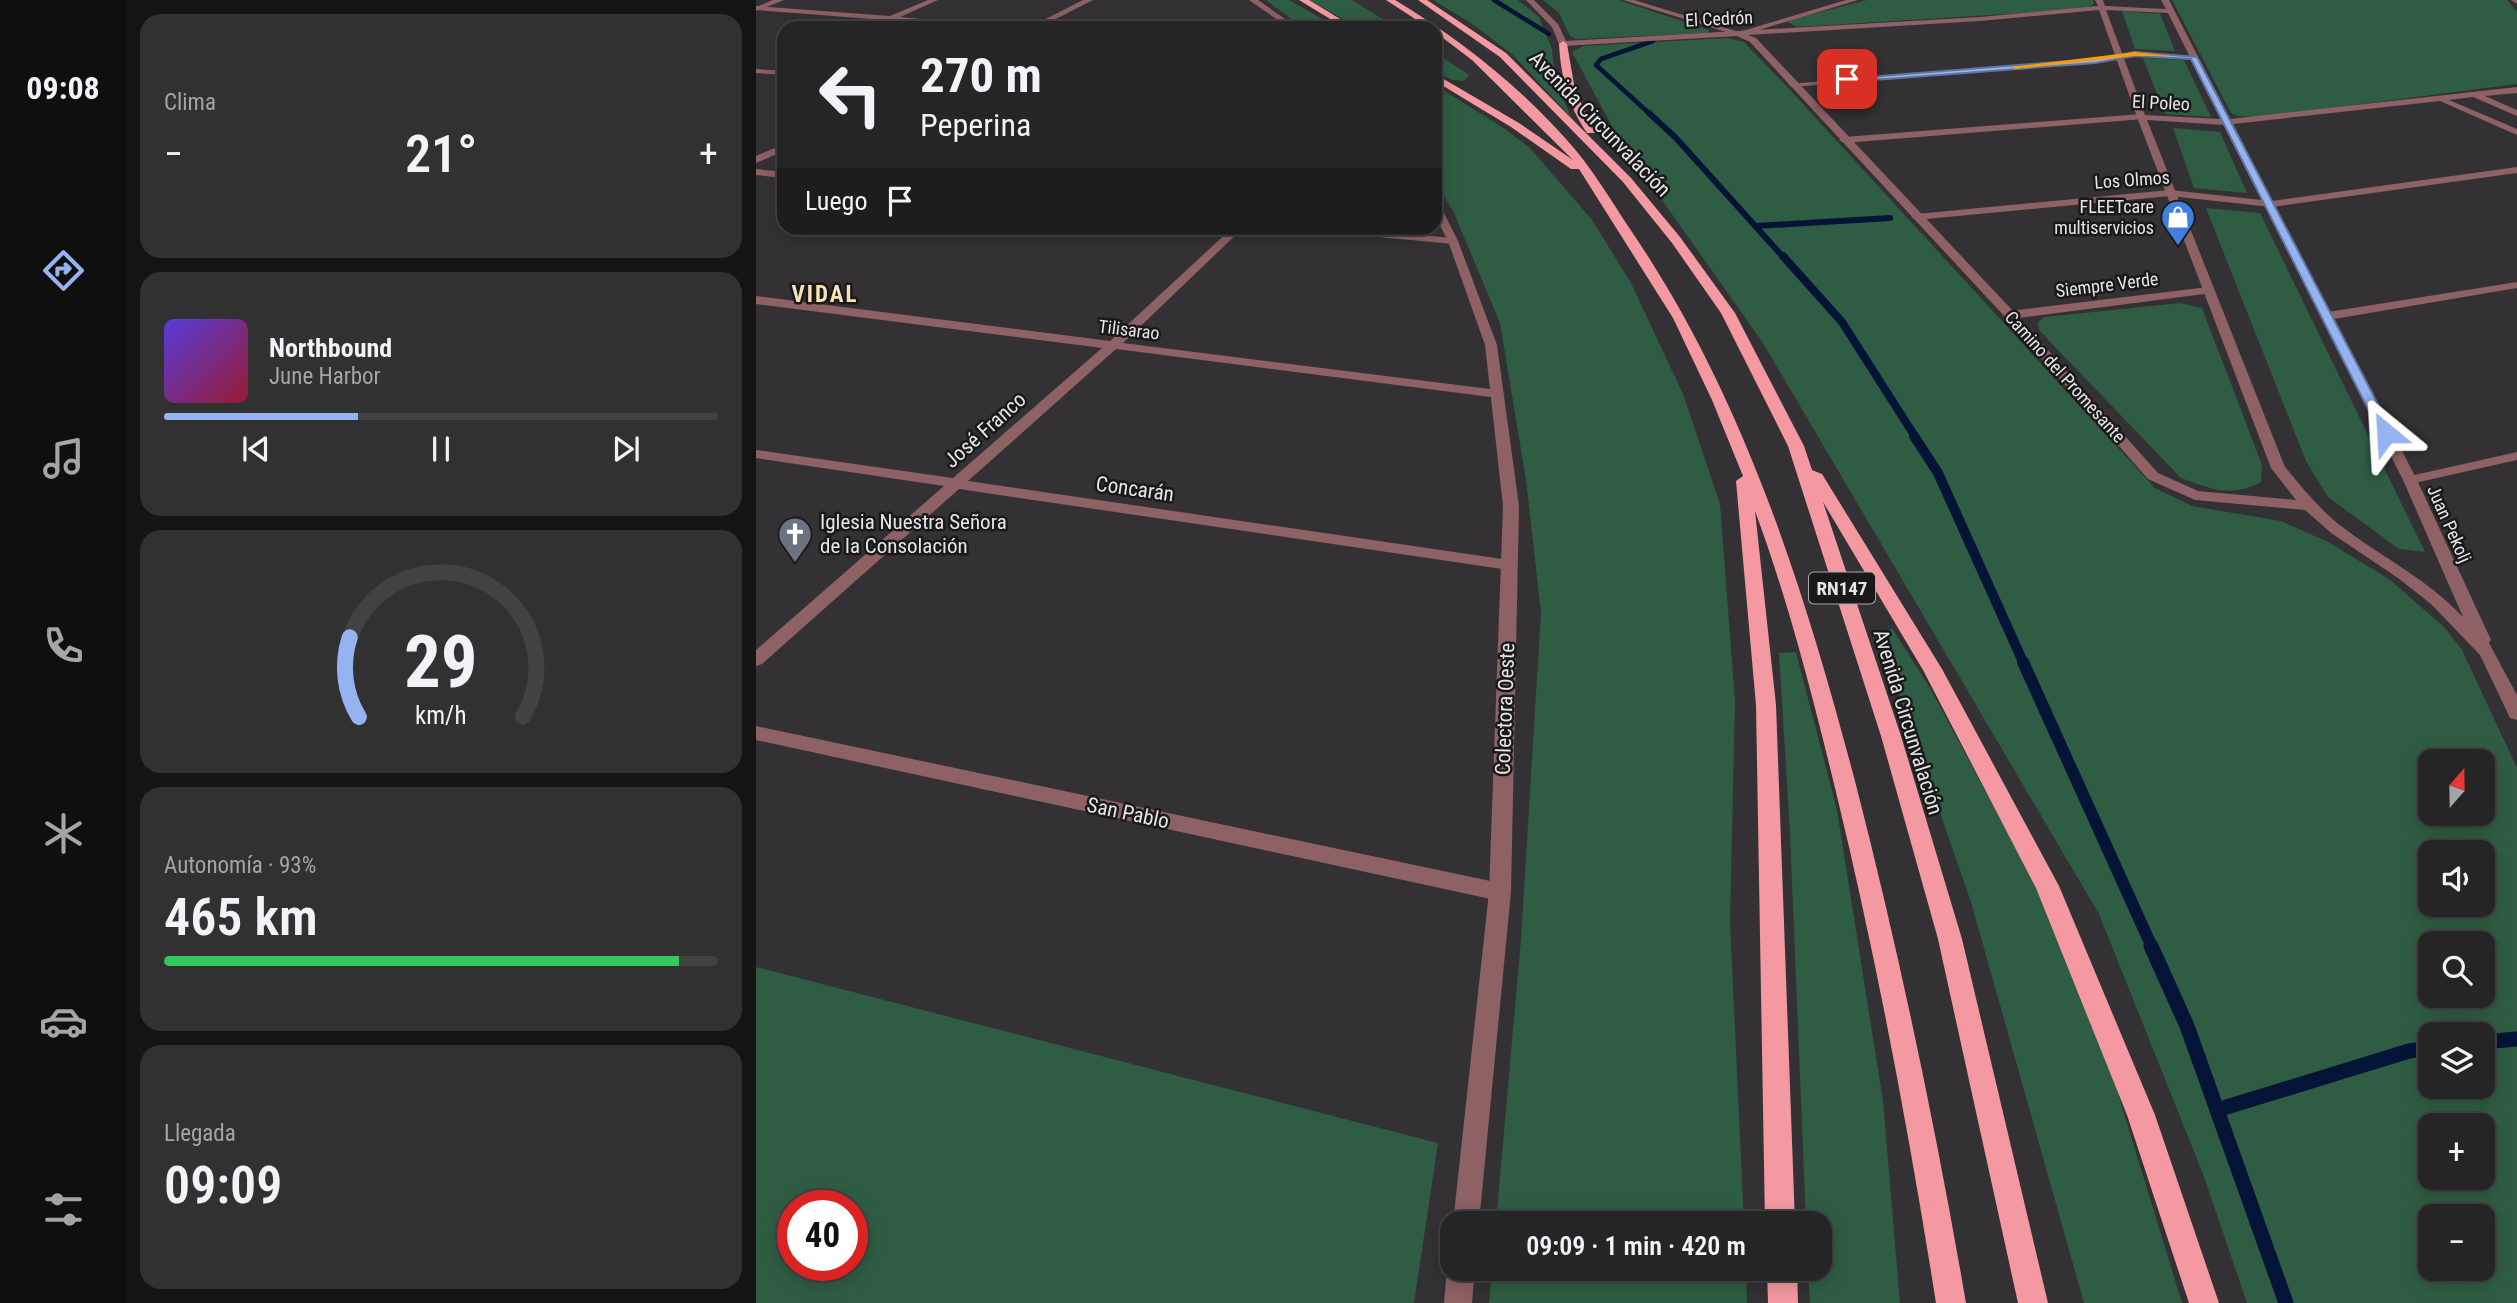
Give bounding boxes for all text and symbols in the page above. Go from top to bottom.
street label: El Cedrón [1685,6,1753,31]
street label: Avenida Circunvalación [1524,46,1676,202]
text: 270 m [920,47,1042,104]
icon: left [805,49,896,140]
pin [1817,49,1877,109]
icon: arrive [1828,60,1866,98]
text: 09:08 [26,69,100,107]
text: Clima [164,89,216,116]
street label: El Poleo [2132,91,2190,114]
text: Peperina [920,106,1031,144]
text: 21° [405,124,477,185]
text: − [164,132,183,176]
text: + [699,132,718,176]
street label: Los Olmos [2093,166,2170,193]
icon: arrive [881,182,919,220]
text: Luego [805,186,867,216]
place label: FLEETcare multiservicios [2054,196,2154,238]
shop icon: FLEETcare multiservicios [2159,198,2197,247]
icon: directions [39,246,88,295]
street label: Siempre Verde [2055,268,2159,301]
district label: VIDAL [792,281,859,308]
street label: Camino del Promesante [2001,307,2130,447]
street label: Tilisarao [1097,315,1161,344]
text: Northbound [269,333,392,363]
text: June Harbor [269,363,381,390]
street label: José Franco [939,387,1031,473]
position arrow [2349,396,2423,470]
icon: previous [237,430,275,468]
icon: pause [422,430,460,468]
icon: next [607,430,645,468]
icon: music [39,434,88,483]
street label: Concarán [1094,472,1176,506]
street label: Juan Pekolj [2423,482,2476,566]
place label: Iglesia Nuestra Señora de la Consolación [820,510,1007,558]
church icon: Iglesia Nuestra Señora de la Consolación [776,515,814,564]
road number: RN147 [1809,572,1875,604]
text: 29 [404,620,478,706]
icon: phone [39,621,88,670]
street label: Avenida Circunvalación [1868,626,1948,818]
street label: Colectora Oeste [1491,642,1519,776]
text: km/h [415,701,467,730]
north arrow [2418,749,2496,826]
map controls [2418,749,2495,1281]
street label: San Pablo [1085,793,1171,833]
icon: climate [39,809,88,858]
button: sound [2418,840,2495,917]
text: Autonomía · 93% [164,852,316,879]
text: 465 km [164,887,318,948]
button: search [2418,931,2495,1008]
icon: car [39,997,88,1046]
button: layers [2418,1022,2495,1099]
button: + [2418,1113,2495,1190]
text: Llegada [164,1120,236,1147]
text: 09:09 [164,1155,282,1216]
icon: filters [39,1185,88,1234]
speed limit sign: 40 [777,1190,868,1281]
button: − [2418,1204,2495,1281]
text: 09:09 · 1 min · 420 m [1526,1231,1746,1261]

